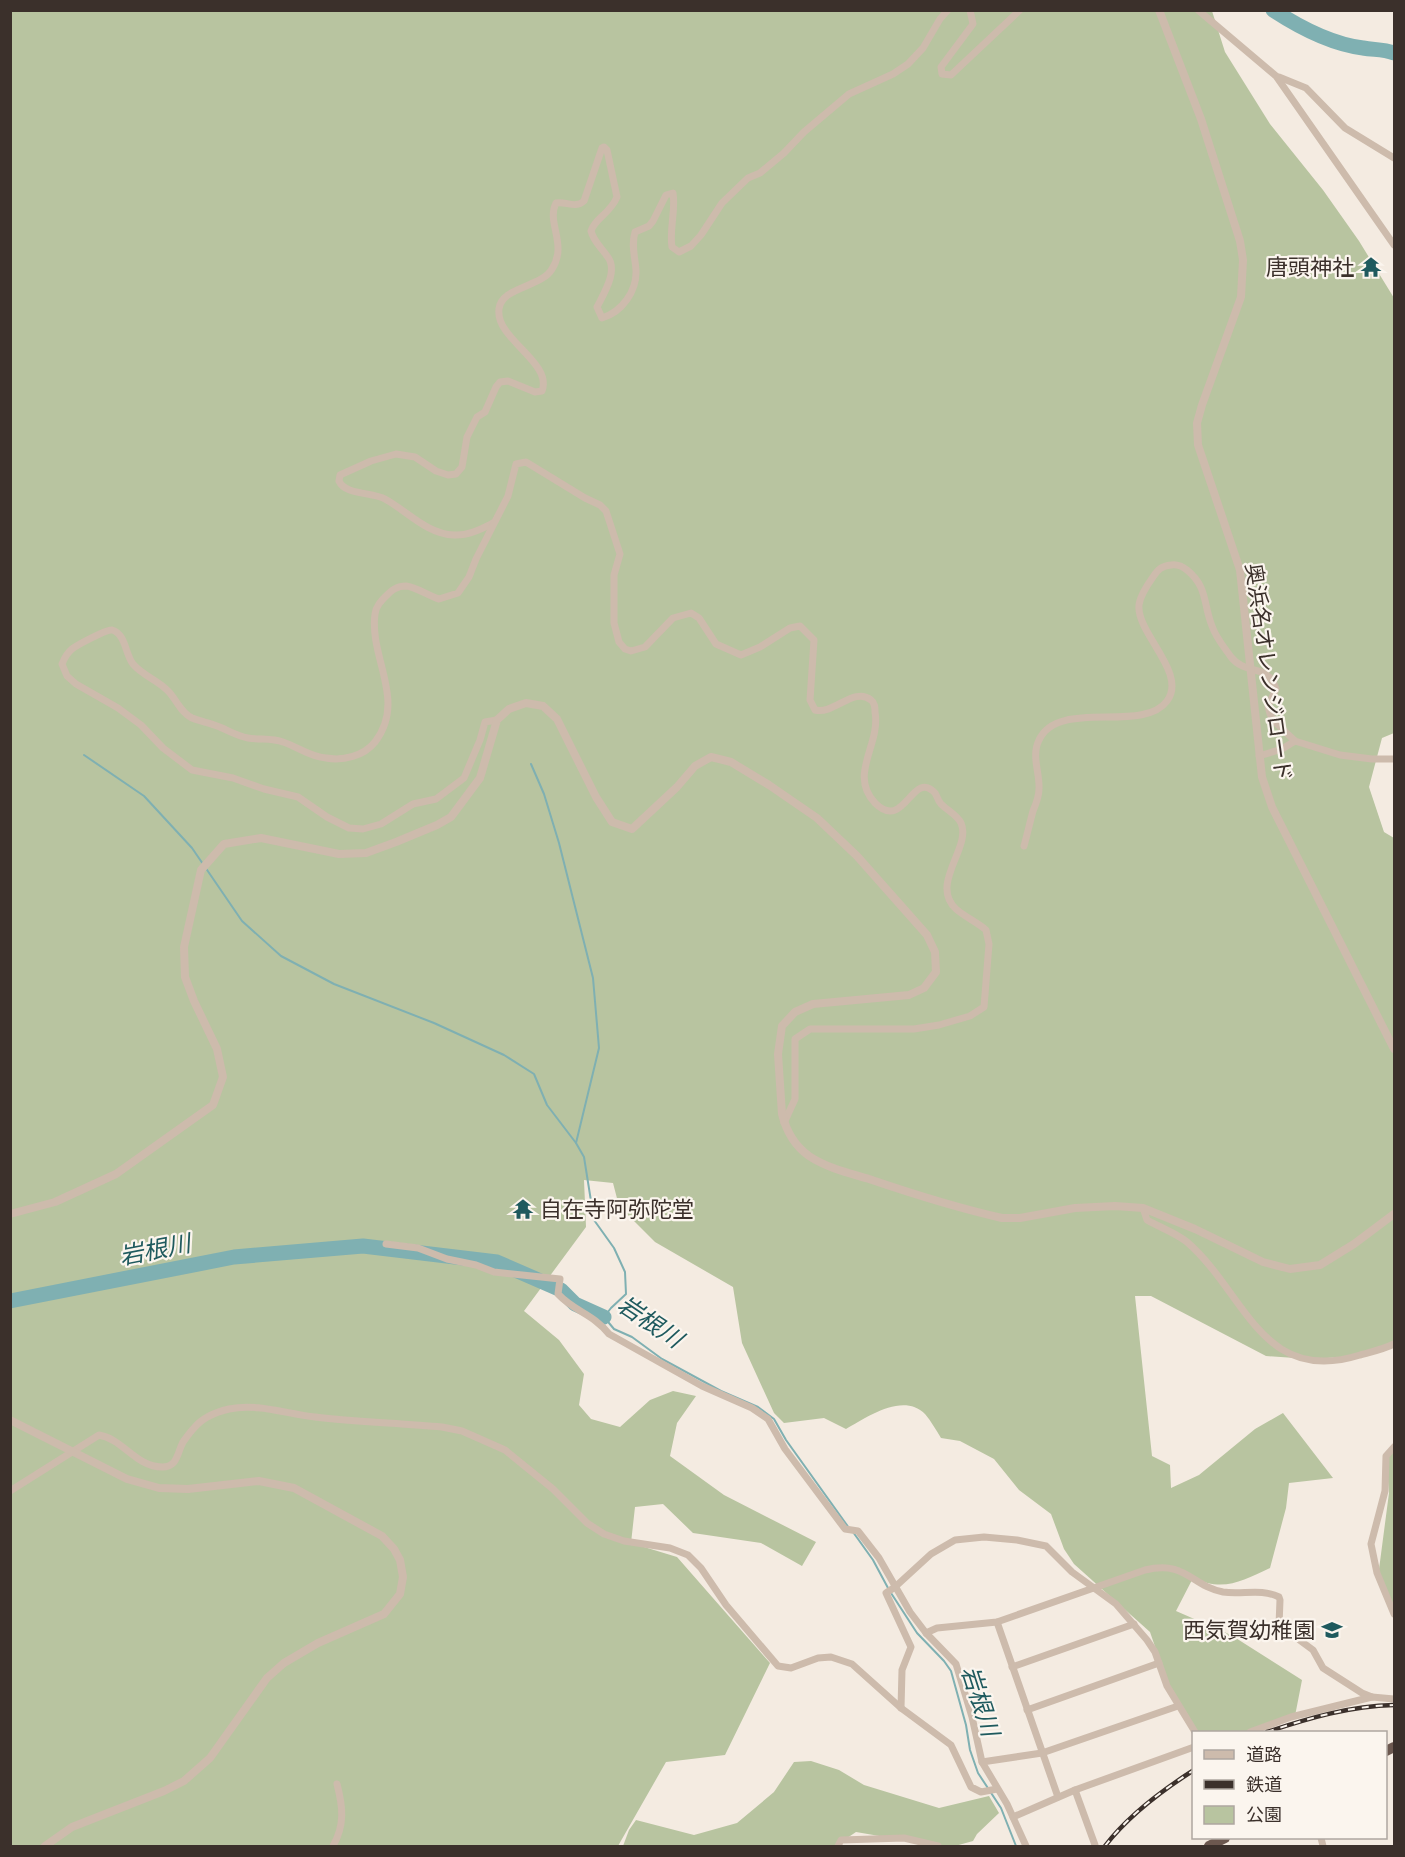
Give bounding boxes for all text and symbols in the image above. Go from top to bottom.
place label: 唐頭神社 [1266,253,1354,279]
temple icon: 唐頭神社 [1359,255,1383,279]
street label: 奥浜名オレンジロード [1242,561,1298,783]
place label: 自在寺阿弥陀堂 [540,1195,694,1221]
temple icon: 自在寺阿弥陀堂 [511,1197,535,1221]
water label: 岩根川 [117,1227,196,1270]
water label: 岩根川 [613,1289,691,1355]
place label: 西気賀幼稚園 [1183,1616,1315,1642]
school or university icon: 西気賀幼稚園 [1320,1618,1344,1642]
water label: 岩根川 [957,1662,1007,1742]
legend [1192,1731,1387,1839]
text: 道路 [1246,1743,1282,1765]
text: 鉄道 [1246,1773,1282,1795]
text: 公園 [1246,1803,1282,1825]

